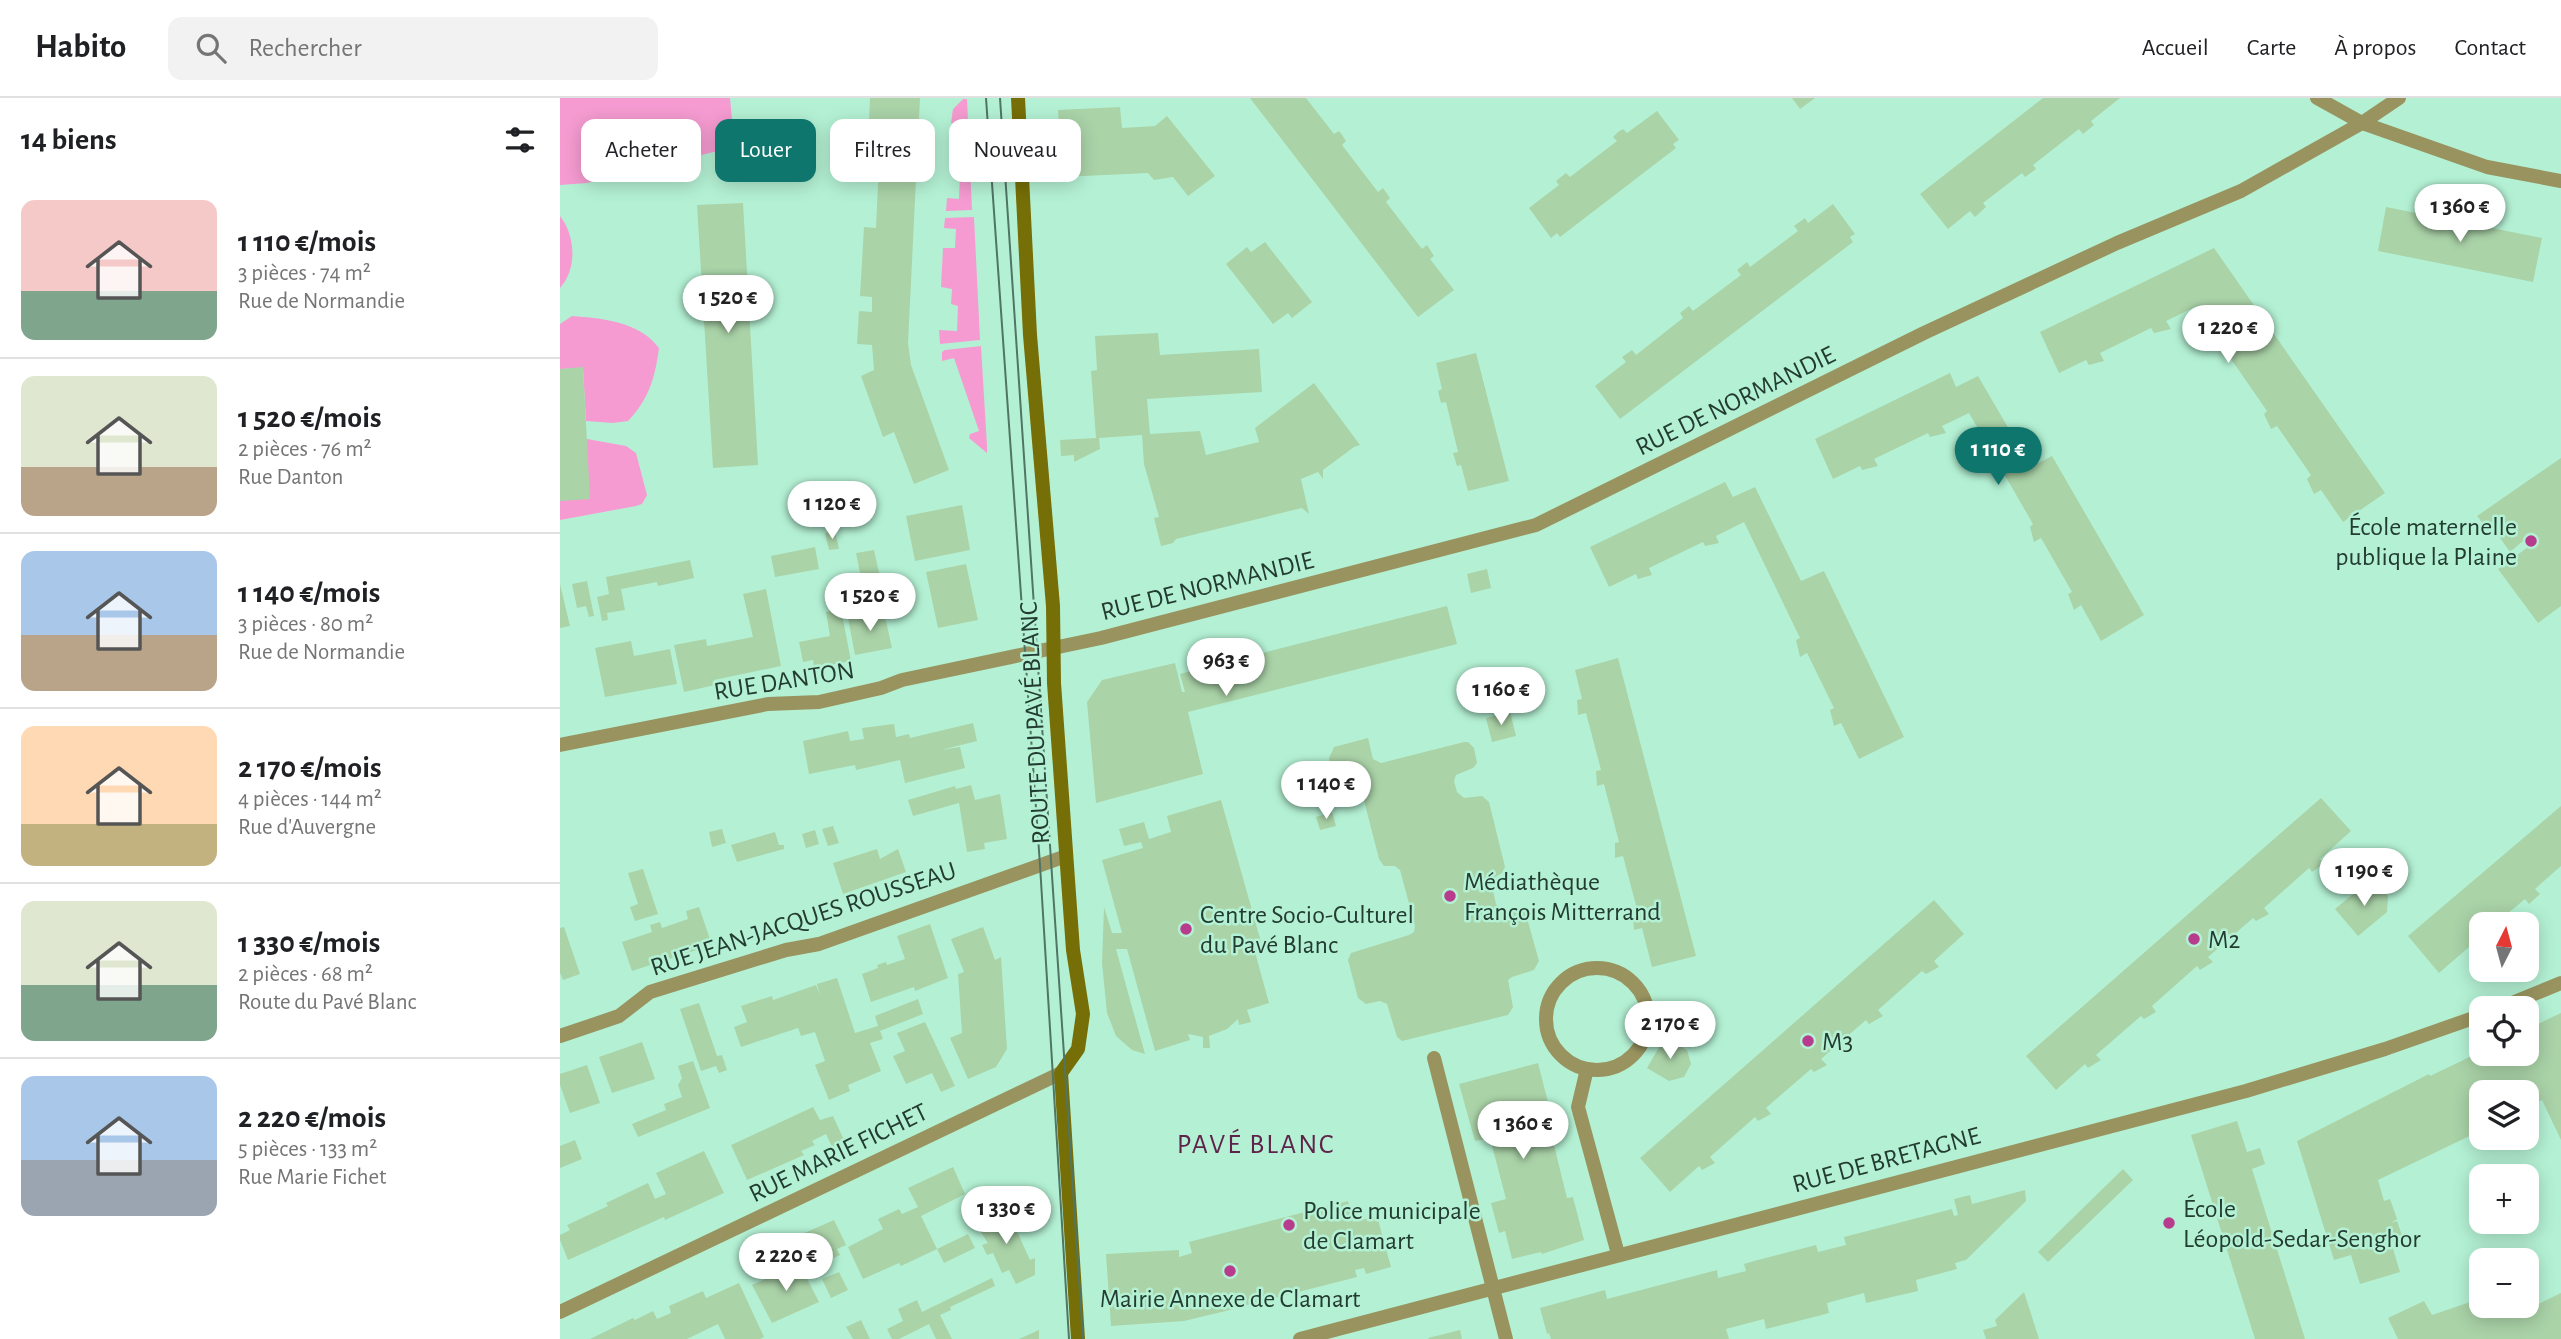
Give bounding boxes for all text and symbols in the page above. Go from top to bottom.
search box [168,17,658,80]
icon: search [192,29,230,67]
text: Habito [35,31,126,64]
text: Rechercher [248,35,362,61]
text: Accueil [2142,36,2209,60]
text: Carte [2247,36,2296,60]
text: À propos [2334,36,2416,60]
text: Contact [2454,36,2526,60]
chip: Acheter [581,119,701,182]
chip: Louer [715,119,816,182]
chip: Filtres [830,119,935,182]
chip: Nouveau [949,119,1081,182]
icon: filters [501,121,539,159]
text: 14 biens [21,125,117,155]
pin: 1 360 € [2395,184,2525,244]
text: 1 360 € [2431,195,2489,218]
text: 1 110 €/mois [238,227,376,257]
icon: home [77,228,161,312]
text: 3 pièces · 74 m² [238,262,371,285]
pin: 1 520 € [663,275,793,335]
text: 1 520 € [699,286,757,309]
text: Rue de Normandie [238,290,405,313]
pin: 1 220 € [2163,306,2293,365]
text: 1 220 € [2198,316,2258,339]
street label: RUE DE NORMANDIE [1632,341,1839,460]
text: 1 520 €/mois [238,403,382,433]
icon: home [77,404,161,488]
pin: 1 110 € [1933,428,2063,487]
text: 2 pièces · 76 m² [238,438,372,461]
text: 1 110 € [1971,438,2025,461]
text: Rue Danton [238,466,343,489]
pin: 1 120 € [767,482,897,541]
text: 1 120 € [803,492,861,515]
place label: École maternelle publique la Plaine [2335,512,2517,570]
marker: École maternelle publique la Plaine [2523,533,2539,549]
street label: RUE DE NORMANDIE [1098,547,1316,625]
pin: 1 520 € [805,574,935,633]
text: 1 140 €/mois [238,578,380,608]
icon: home [77,579,161,663]
text: 1 520 € [841,584,899,607]
street label: ROUTE DU PAVÉ BLANC [1014,601,1054,845]
text: 3 pièces · 80 m² [238,613,373,636]
pin: 963 € [1177,638,1275,698]
text: Rue de Normandie [238,641,405,664]
text: 963 € [1203,649,1249,672]
street label: RUE DANTON [712,657,856,705]
pin: 1 160 € [1436,668,1566,727]
text: 1 160 € [1472,678,1530,701]
text: 2 170 €/mois [238,753,382,783]
icon: home [77,754,161,838]
pin: 1 140 € [1261,762,1391,821]
text: 1 140 € [1297,772,1355,795]
text: 4 pièces · 144 m² [238,788,382,811]
text: Rue d'Auvergne [238,816,376,839]
pin: 1 190 € [2299,848,2429,908]
street label: RUE JEAN-JACQUES ROUSSEAU [647,857,959,981]
text: 1 190 € [2335,859,2393,882]
place label: Médiathèque François Mitterrand [1464,869,1661,925]
marker: Médiathèque François Mitterrand [1442,888,1458,904]
place label: Centre Socio-Culturel du Pavé Blanc [1200,902,1414,958]
north arrow [2469,912,2539,982]
map controls [2469,912,2539,1318]
marker: Centre Socio-Culturel du Pavé Blanc [1178,921,1194,937]
place label: M2 [2208,927,2241,953]
text: 1 330 €/mois [238,928,380,958]
icon: home [77,929,161,1013]
marker: M2 [2186,931,2202,947]
text: 2 pièces · 68 m² [238,963,373,986]
text: Route du Pavé Blanc [238,991,416,1014]
button: locate [2469,996,2539,1066]
pin: 2 170 € [1605,1002,1735,1061]
text: 2 170 € [1641,1012,1699,1035]
place label: M3 [1822,1029,1853,1055]
marker: M3 [1800,1033,1816,1049]
button: layers [2469,1080,2539,1150]
street label: RUE MARIE FICHET [745,1098,932,1207]
pin: 1 360 € [1458,1102,1588,1161]
text: 2 220 €/mois [238,1103,386,1133]
icon: home [77,1104,161,1188]
text: 1 360 € [1494,1112,1552,1135]
street label: RUE DE BRETAGNE [1789,1122,1983,1198]
district label: PAVÉ BLANC [1177,1128,1335,1159]
text: 5 pièces · 133 m² [238,1138,377,1161]
button: + [2469,1164,2539,1234]
text: Rue Marie Fichet [238,1166,386,1189]
pin: 1 330 € [941,1186,1071,1246]
place label: École Léopold-Sedar-Senghor [2183,1194,2421,1252]
text: 1 330 € [977,1197,1035,1220]
place label: Police municipale de Clamart [1303,1198,1481,1254]
marker: École Léopold-Sedar-Senghor [2161,1215,2177,1231]
marker: Police municipale de Clamart [1281,1217,1297,1233]
pin: 2 220 € [721,1234,851,1293]
text: 2 220 € [755,1244,817,1267]
button: − [2469,1248,2539,1318]
marker: Mairie Annexe de Clamart [1222,1263,1238,1279]
place label: Mairie Annexe de Clamart [1100,1286,1360,1312]

